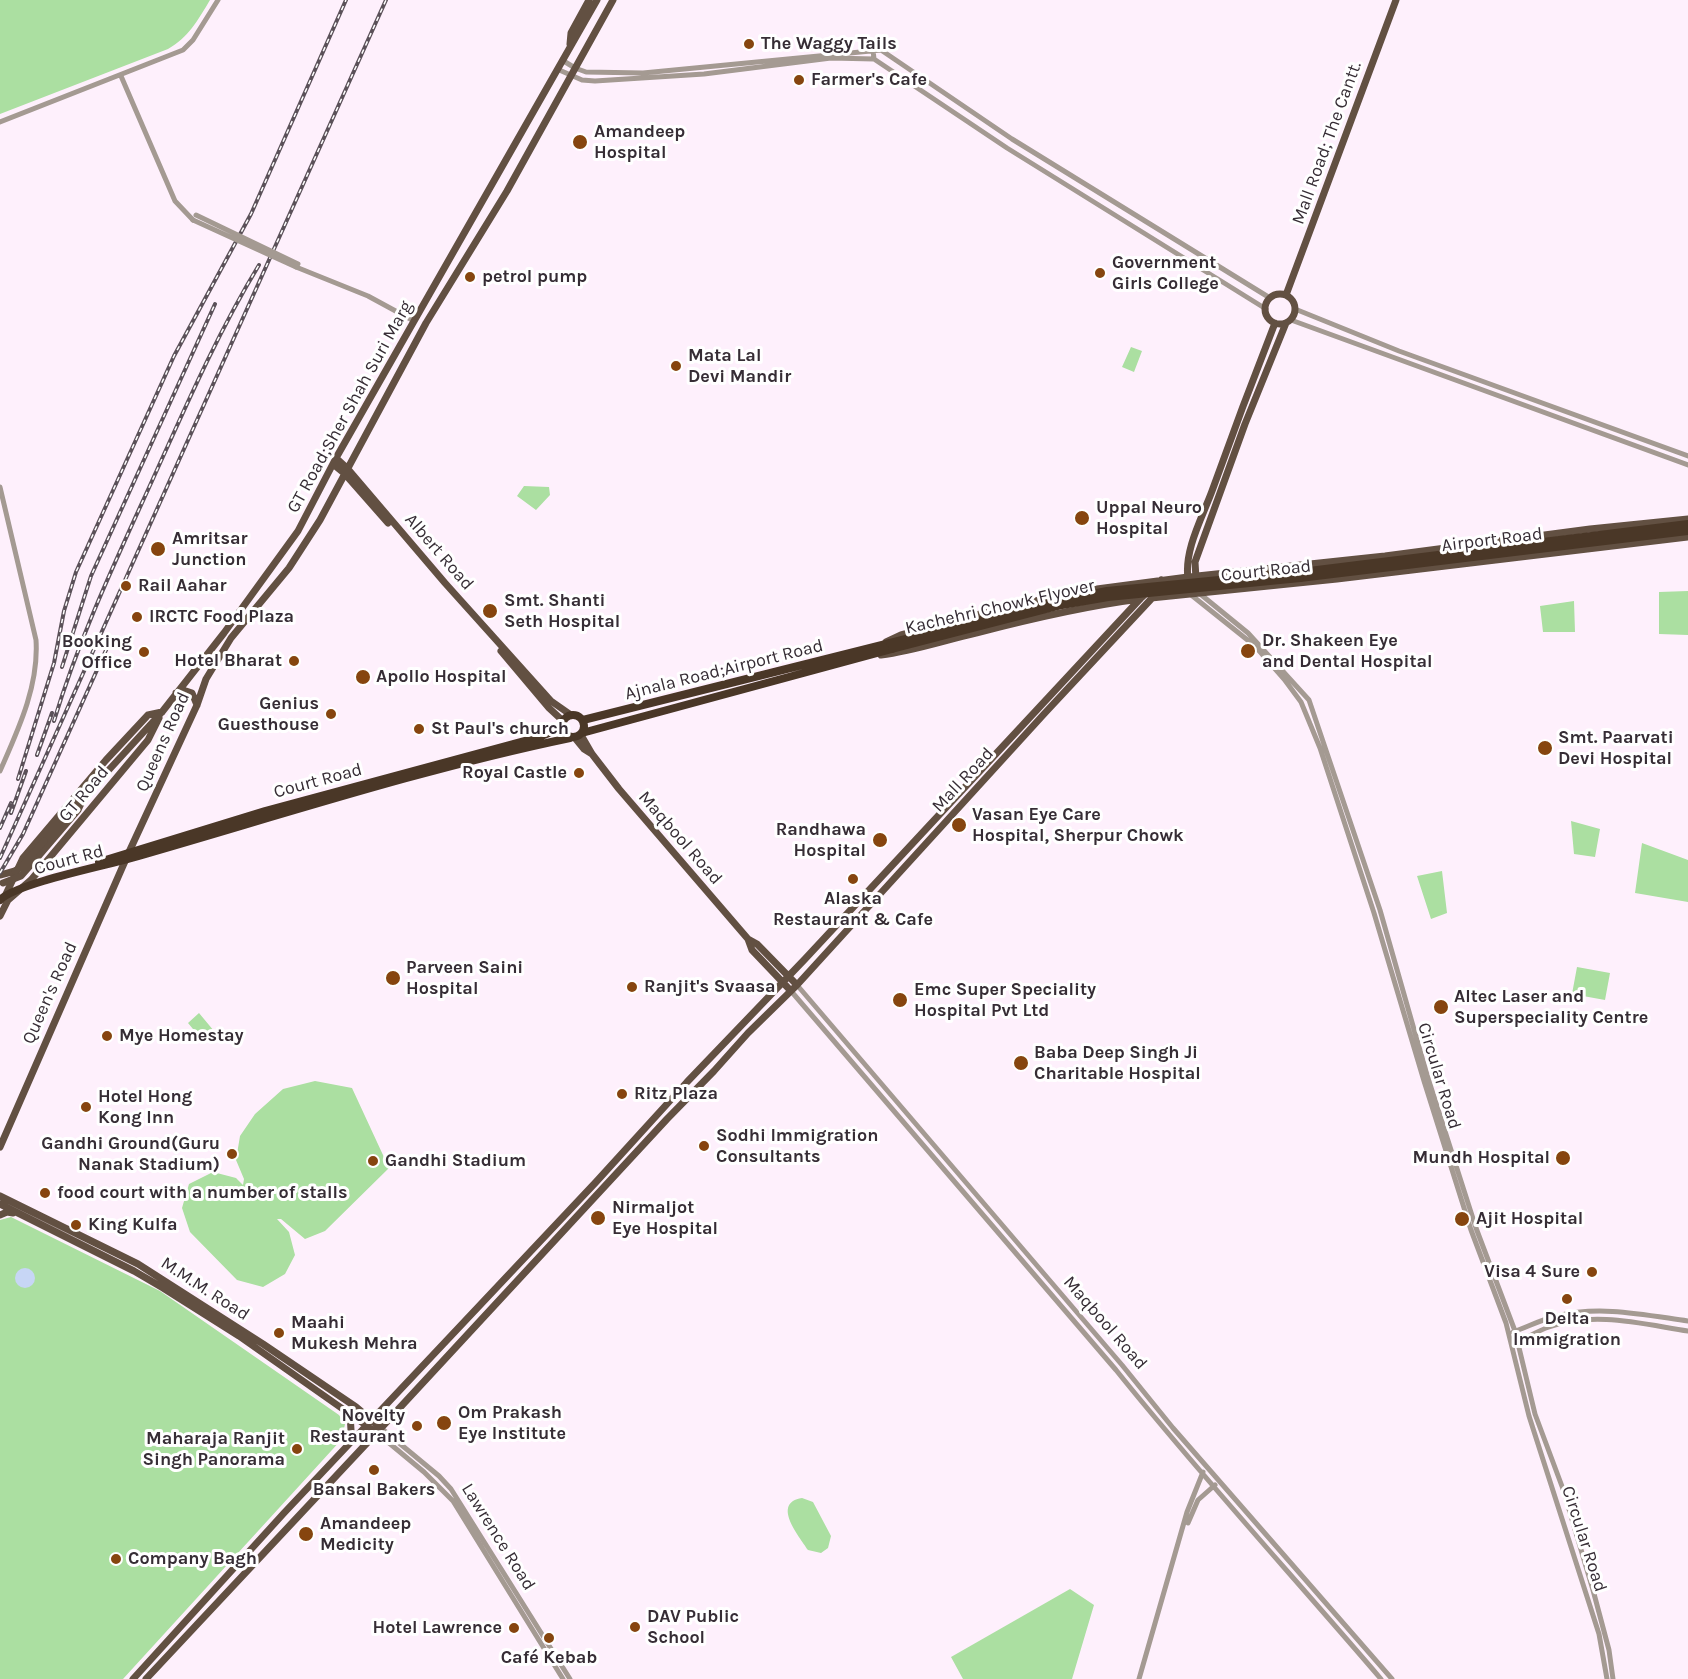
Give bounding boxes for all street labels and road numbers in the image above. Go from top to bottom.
street label: Mall Road; The Cantt. [1287,59,1367,227]
street label: GT Road;Sher Shah Suri Marg [283,297,417,517]
street label: Albert Road [400,509,478,595]
street label: Airport Road [1440,523,1544,557]
street label: Court Road [1220,556,1312,586]
street label: Kachehri Chowk Flyover [903,575,1097,639]
street label: Ajnala Road;Airport Road [623,635,825,705]
street label: Queens Road [131,689,195,795]
street label: Mall Road [927,743,999,817]
street label: Court Road [271,759,365,803]
street label: GT Road [54,762,114,826]
street label: Maqbool Road [634,787,726,889]
street label: Court Rd [32,840,106,880]
street label: Queen's Road [18,939,82,1047]
street label: Circular Road [1413,1020,1465,1132]
street label: M.M.M. Road [157,1252,253,1326]
street label: Maqbool Road [1059,1272,1151,1374]
street label: Lawrence Road [456,1479,540,1595]
street label: Circular Road [1557,1483,1611,1595]

